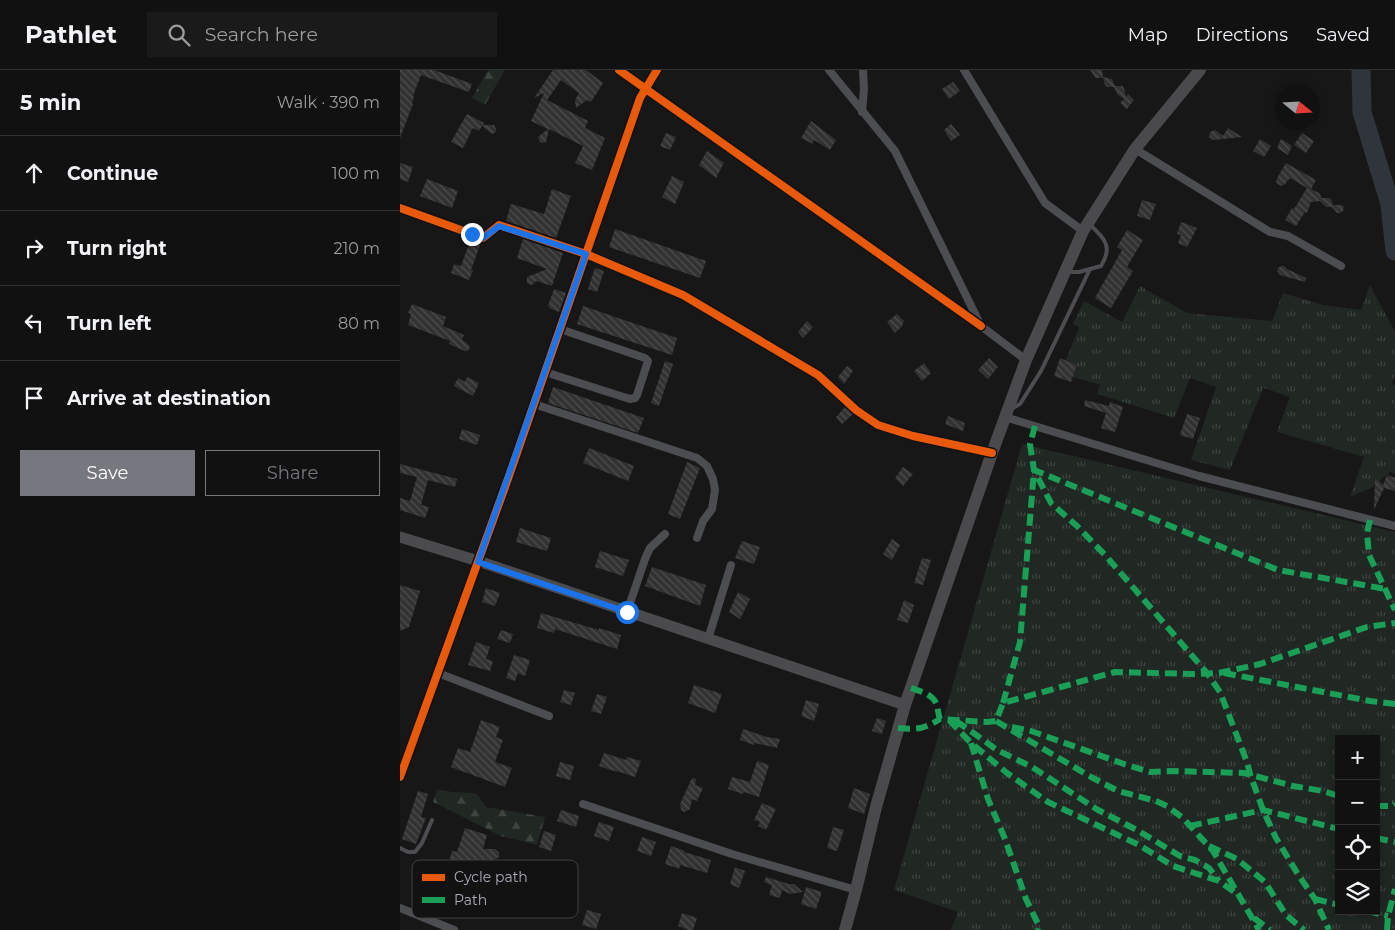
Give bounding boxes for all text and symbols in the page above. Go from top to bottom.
search box [147,12,497,57]
text: Pathlet [25,20,117,49]
icon: search [165,21,193,49]
text: Search here [205,23,318,46]
text: Map [1128,24,1168,46]
text: Directions [1196,24,1288,46]
text: Saved [1316,24,1370,46]
north arrow [1275,85,1320,130]
text: 5 min [20,90,81,115]
text: Walk · 390 m [277,93,380,112]
icon: ahead [20,159,48,187]
text: Continue [67,162,158,185]
text: 100 m [332,164,380,183]
route end [461,223,484,246]
icon: right [20,234,48,262]
text: Turn right [67,237,167,260]
text: 210 m [333,239,380,258]
icon: left [20,309,48,337]
text: Turn left [67,312,152,335]
text: 80 m [338,314,380,333]
icon: arrive [20,384,48,412]
text: Arrive at destination [67,387,271,410]
button: Save [20,450,195,496]
button: Share [205,450,380,496]
route start [616,601,639,624]
map controls [1335,735,1380,915]
button: + [1335,735,1380,780]
button: − [1335,780,1380,825]
button: locate [1335,825,1380,870]
legend [412,860,578,918]
text: Cycle path [454,868,528,886]
button: layers [1335,870,1380,915]
text: Path [454,891,487,909]

